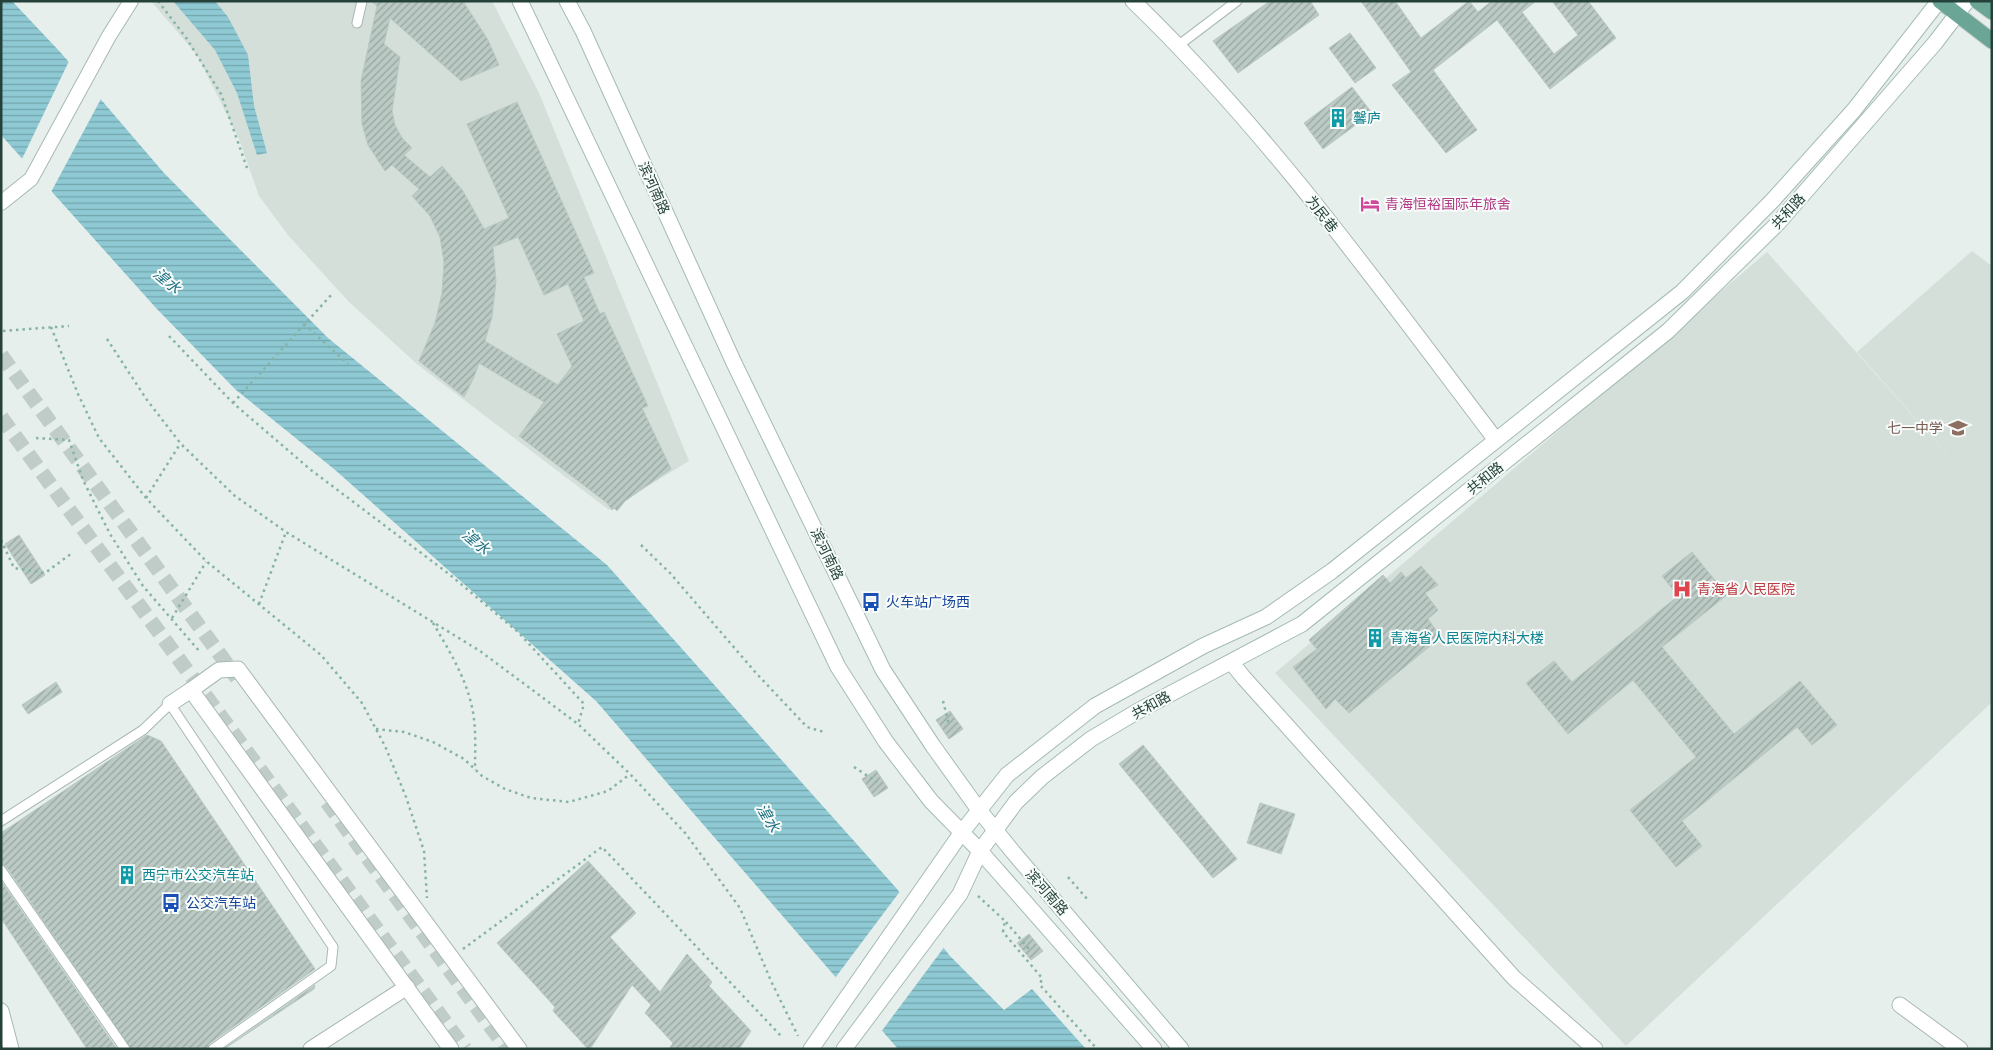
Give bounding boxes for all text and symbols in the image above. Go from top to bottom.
building icon: 馨庐 [1327,107,1349,129]
place label: 馨庐 [1353,110,1381,126]
street label: 滨河南路 [635,159,673,217]
street label: 共和路 [1768,190,1808,232]
street label: 为民巷 [1303,193,1341,235]
hotel icon: 青海恒裕国际年旅舍 [1359,193,1381,215]
place label: 青海恒裕国际年旅舍 [1385,196,1511,212]
water label: 湟水 [150,264,185,298]
school or university icon: 七一中学 [1947,417,1969,439]
place label: 七一中学 [1887,420,1943,436]
street label: 共和路 [1464,459,1506,497]
water label: 湟水 [459,525,494,559]
street label: 滨河南路 [808,525,846,583]
hospital icon: 青海省人民医院 [1671,578,1693,600]
place label: 青海省人民医院 [1697,581,1795,597]
bus stop icon: 火车站广场西 [860,591,882,613]
place label: 火车站广场西 [886,594,970,610]
building icon: 青海省人民医院内科大楼 [1364,627,1386,649]
place label: 青海省人民医院内科大楼 [1390,630,1544,646]
street label: 共和路 [1129,688,1173,722]
water label: 湟水 [753,801,784,836]
building icon: 西宁市公交汽车站 [116,864,138,886]
street label: 滨河南路 [1023,866,1071,918]
place label: 西宁市公交汽车站 [142,867,254,883]
bus stop icon: 公交汽车站 [160,892,182,914]
place label: 公交汽车站 [186,895,256,911]

